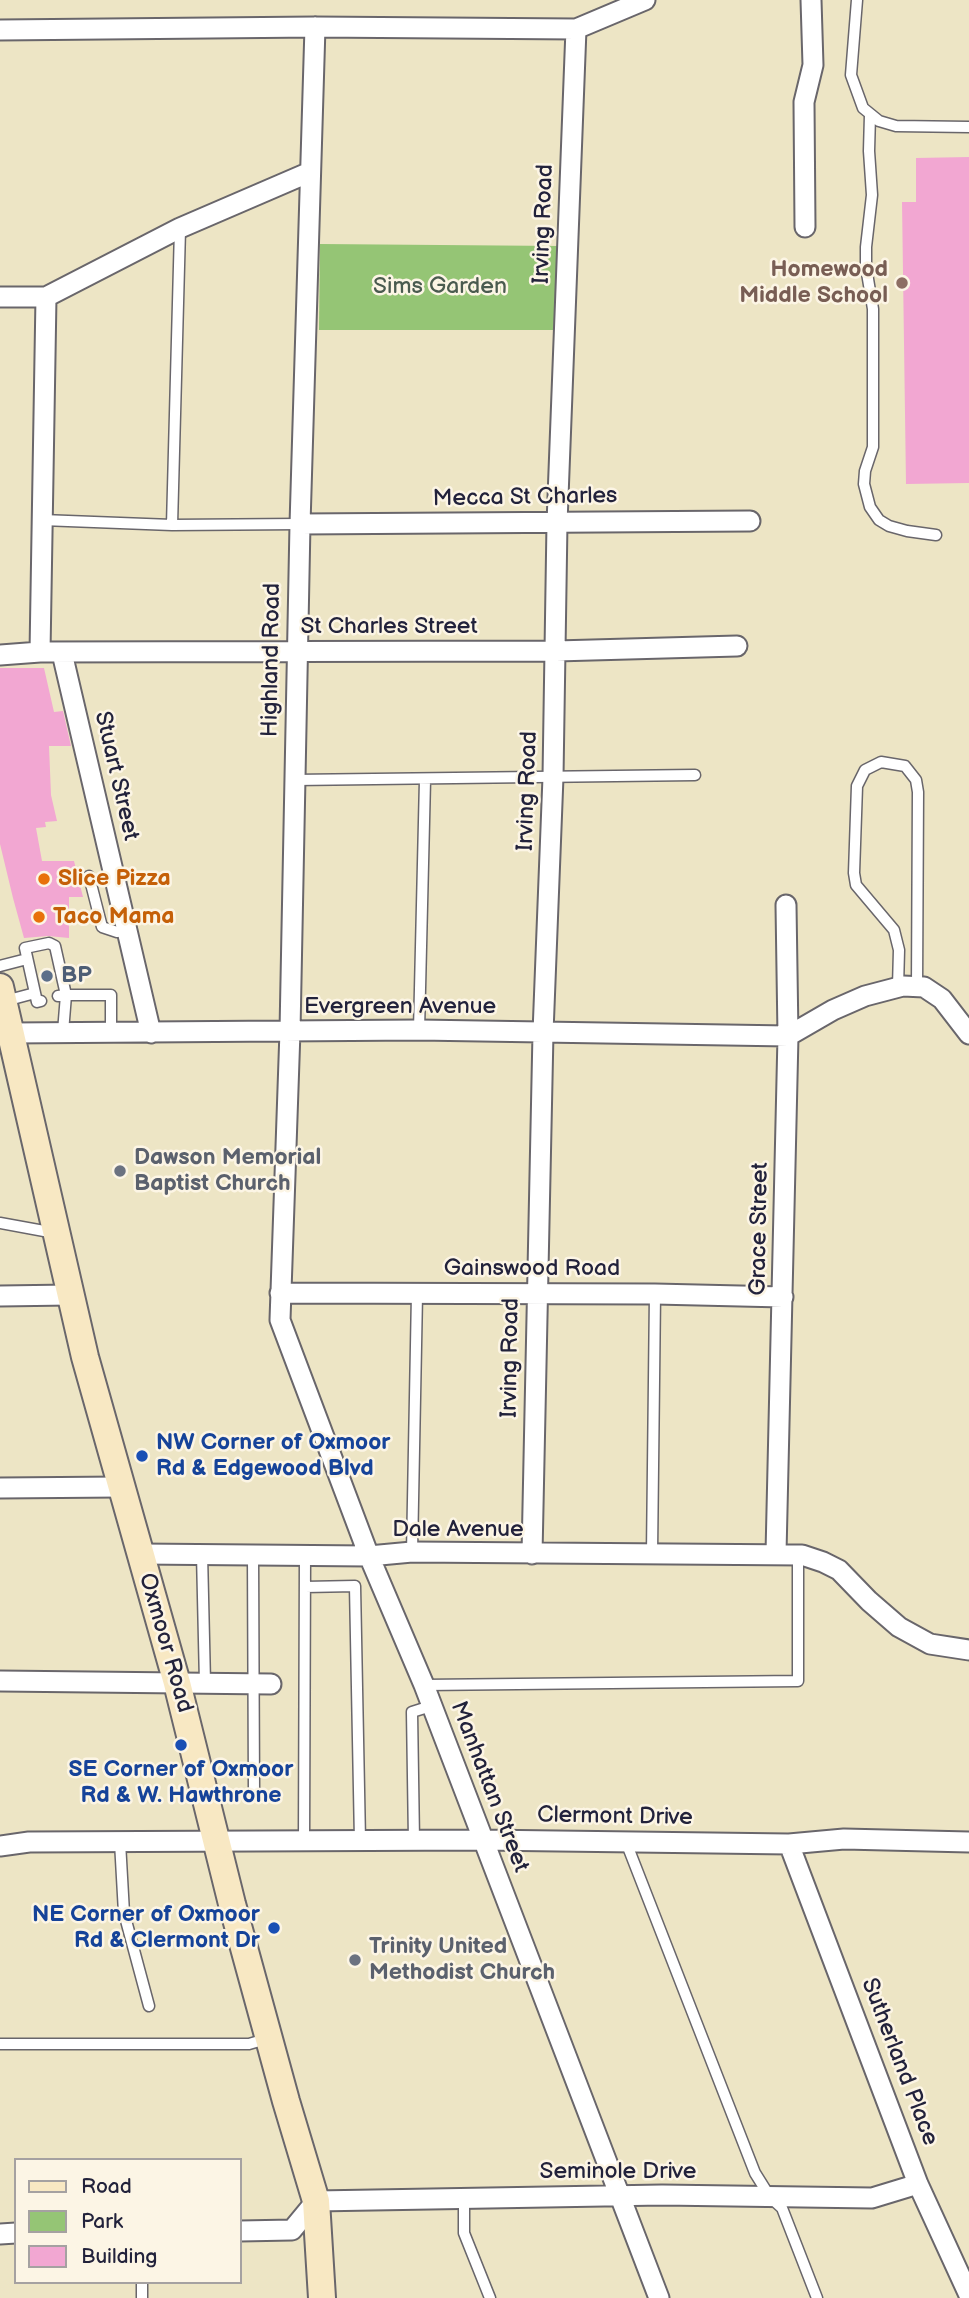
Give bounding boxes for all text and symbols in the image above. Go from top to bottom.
street label: Irving Road [528,164,560,284]
place label: Homewood Middle School [739,256,888,310]
park label: Sims Garden [373,273,507,301]
marker: Homewood Middle School [894,275,910,291]
street label: Mecca St Charles [432,483,618,513]
street label: Highland Road [257,583,287,737]
street label: St Charles Street [301,613,477,641]
street label: Stuart Street [88,709,144,843]
street label: Irving Road [512,731,544,851]
place label: Slice Pizza [58,865,171,893]
marker: Slice Pizza [36,871,52,887]
place label: Taco Mama [53,903,175,931]
marker: Taco Mama [31,909,47,925]
place label: BP [61,962,92,990]
marker: BP [39,968,55,984]
street label: Evergreen Avenue [304,993,496,1021]
place label: Dawson Memorial Baptist Church [134,1144,321,1198]
street label: Grace Street [745,1162,775,1296]
marker: Dawson Memorial Baptist Church [112,1163,128,1179]
street label: Gainswood Road [444,1255,620,1283]
street label: Irving Road [496,1298,526,1418]
place label: NW Corner of Oxmoor Rd & Edgewood Blvd [156,1429,390,1483]
marker: NW Corner of Oxmoor Rd & Edgewood Blvd [134,1448,150,1464]
street label: Dale Avenue [392,1516,524,1544]
street label: Oxmoor Road [132,1570,198,1716]
street label: Manhattan Street [444,1698,534,1876]
marker: SE Corner of Oxmoor Rd & W. Hawthrone [173,1737,189,1753]
place label: SE Corner of Oxmoor Rd & W. Hawthrone [69,1756,293,1810]
street label: Clermont Drive [537,1802,693,1832]
place label: NE Corner of Oxmoor Rd & Clermont Dr [32,1901,260,1955]
marker: NE Corner of Oxmoor Rd & Clermont Dr [266,1920,282,1936]
place label: Trinity United Methodist Church [369,1933,555,1987]
marker: Trinity United Methodist Church [347,1952,363,1968]
street label: Sutherland Place [854,1974,944,2150]
legend [14,2158,242,2284]
street label: Seminole Drive [540,2158,696,2186]
text: Road [81,2174,132,2199]
text: Park [81,2209,123,2234]
text: Building [81,2244,157,2269]

